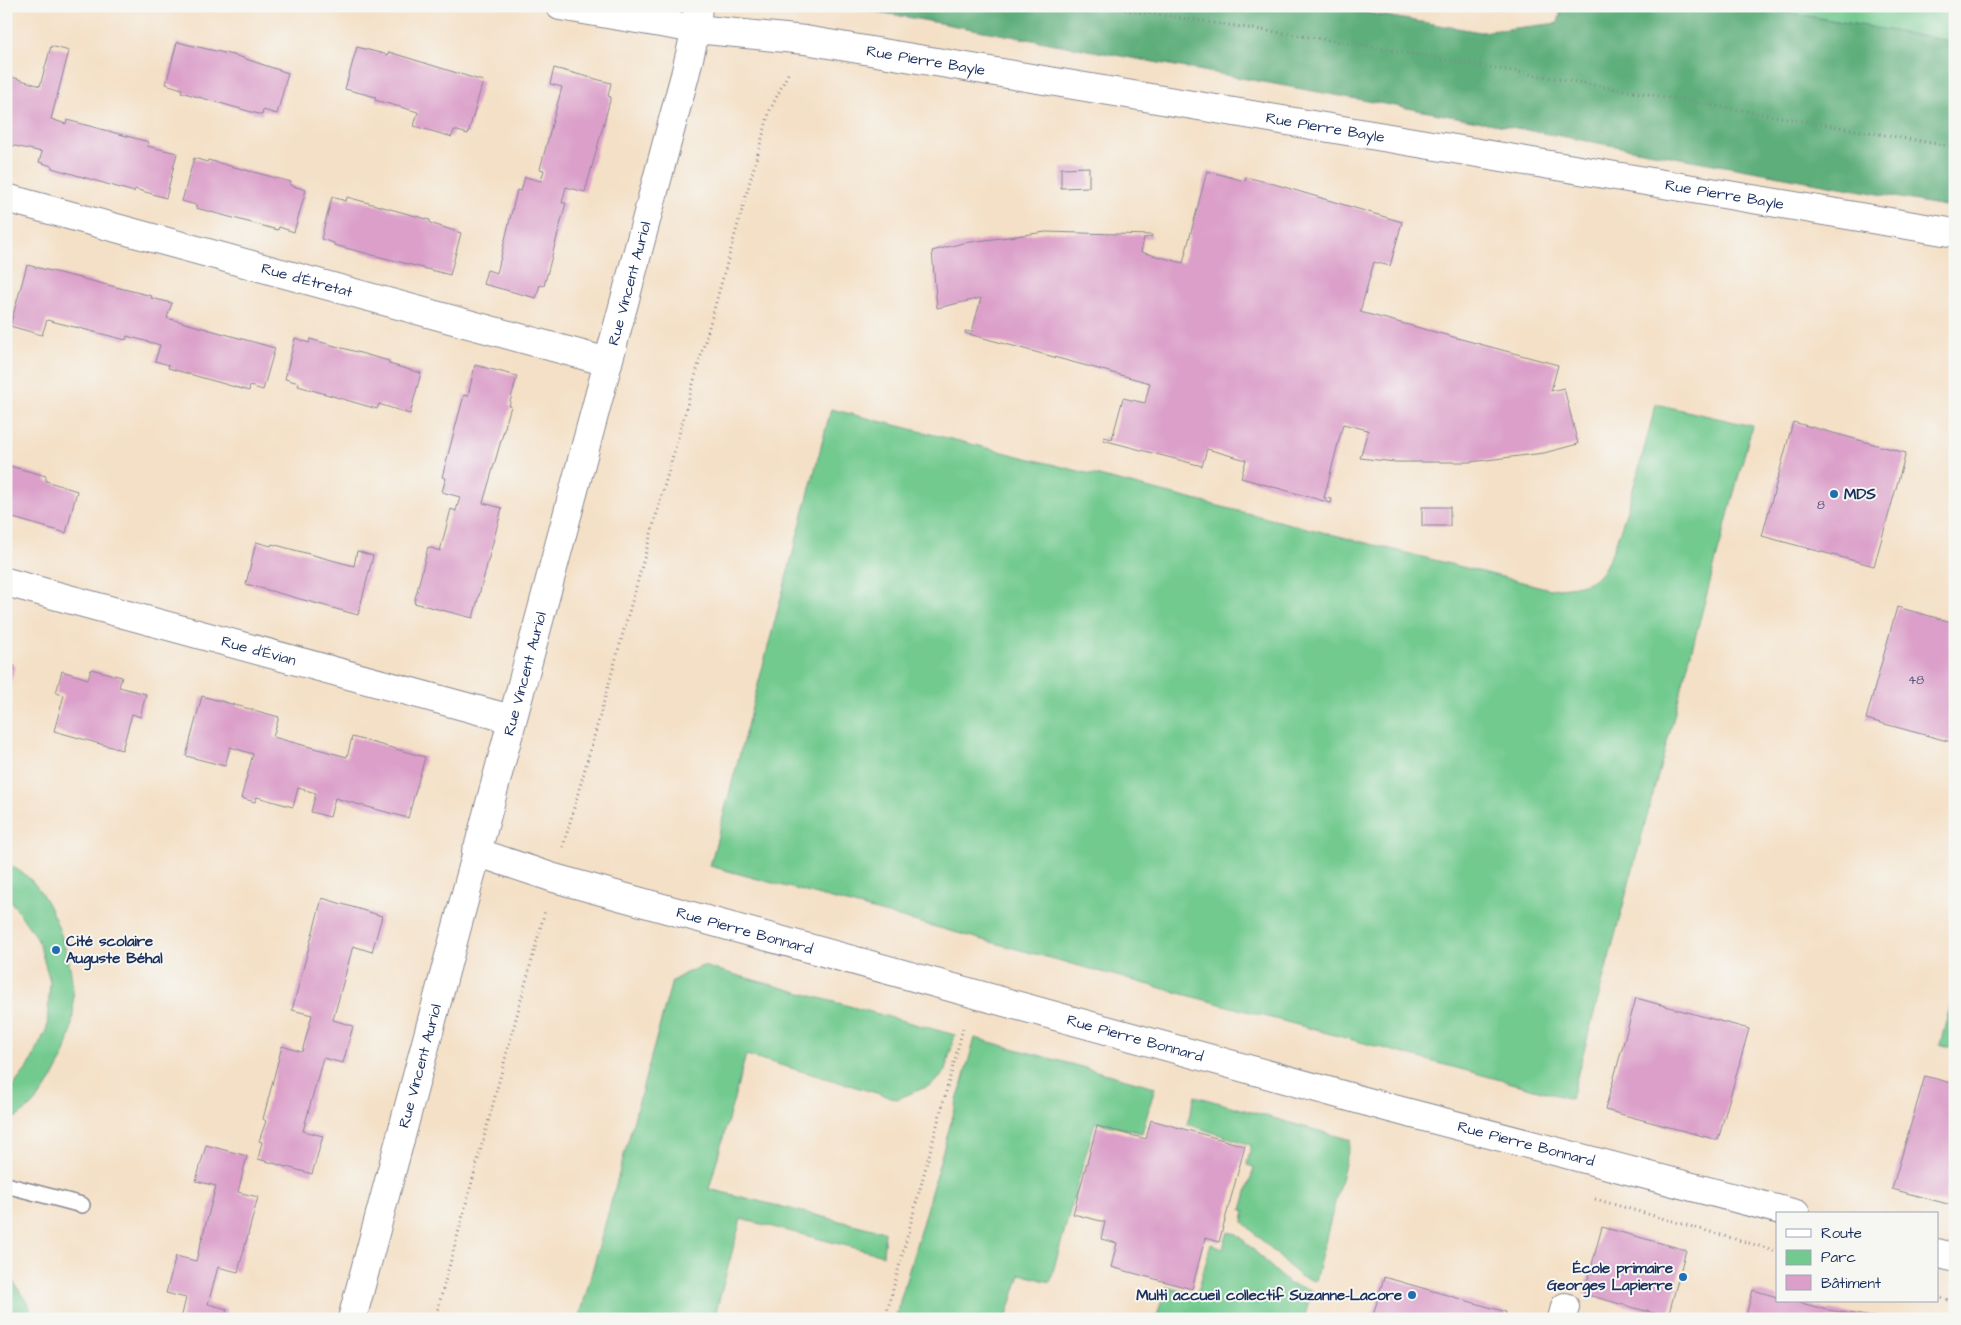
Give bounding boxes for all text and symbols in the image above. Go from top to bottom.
street label: Rue Pierre Bayle [865,40,987,81]
street label: Rue Pierre Bayle [1264,107,1386,148]
street label: Rue Pierre Bayle [1664,174,1786,215]
street label: Rue Vincent Auriol [603,219,656,348]
street label: Rue d'Étretat [259,258,355,302]
place label: MDS [1844,484,1876,505]
marker: MDS [1828,488,1840,500]
house number: 8 [1817,497,1825,514]
street label: Rue Vincent Auriol [498,609,551,738]
street label: Rue d'Évian [219,630,299,671]
house number: 48 [1908,672,1924,689]
street label: Rue Pierre Bonnard [674,902,816,959]
place label: Cité scolaire Auguste Béhal [66,931,163,971]
marker: Cité scolaire Auguste Béhal [50,944,62,956]
street label: Rue Vincent Auriol [393,1002,446,1130]
street label: Rue Pierre Bonnard [1064,1009,1206,1067]
street label: Rue Pierre Bonnard [1455,1116,1597,1172]
legend [1776,1212,1938,1302]
text: Route [1821,1223,1862,1244]
text: Parc [1821,1247,1856,1268]
place label: École primaire Georges Lapierre [1547,1258,1673,1298]
marker: École primaire Georges Lapierre [1677,1271,1689,1283]
text: Bâtiment [1821,1273,1881,1294]
place label: Multi accueil collectif Suzanne-Lacore [1136,1285,1402,1306]
marker: Multi accueil collectif Suzanne-Lacore [1406,1289,1418,1301]

